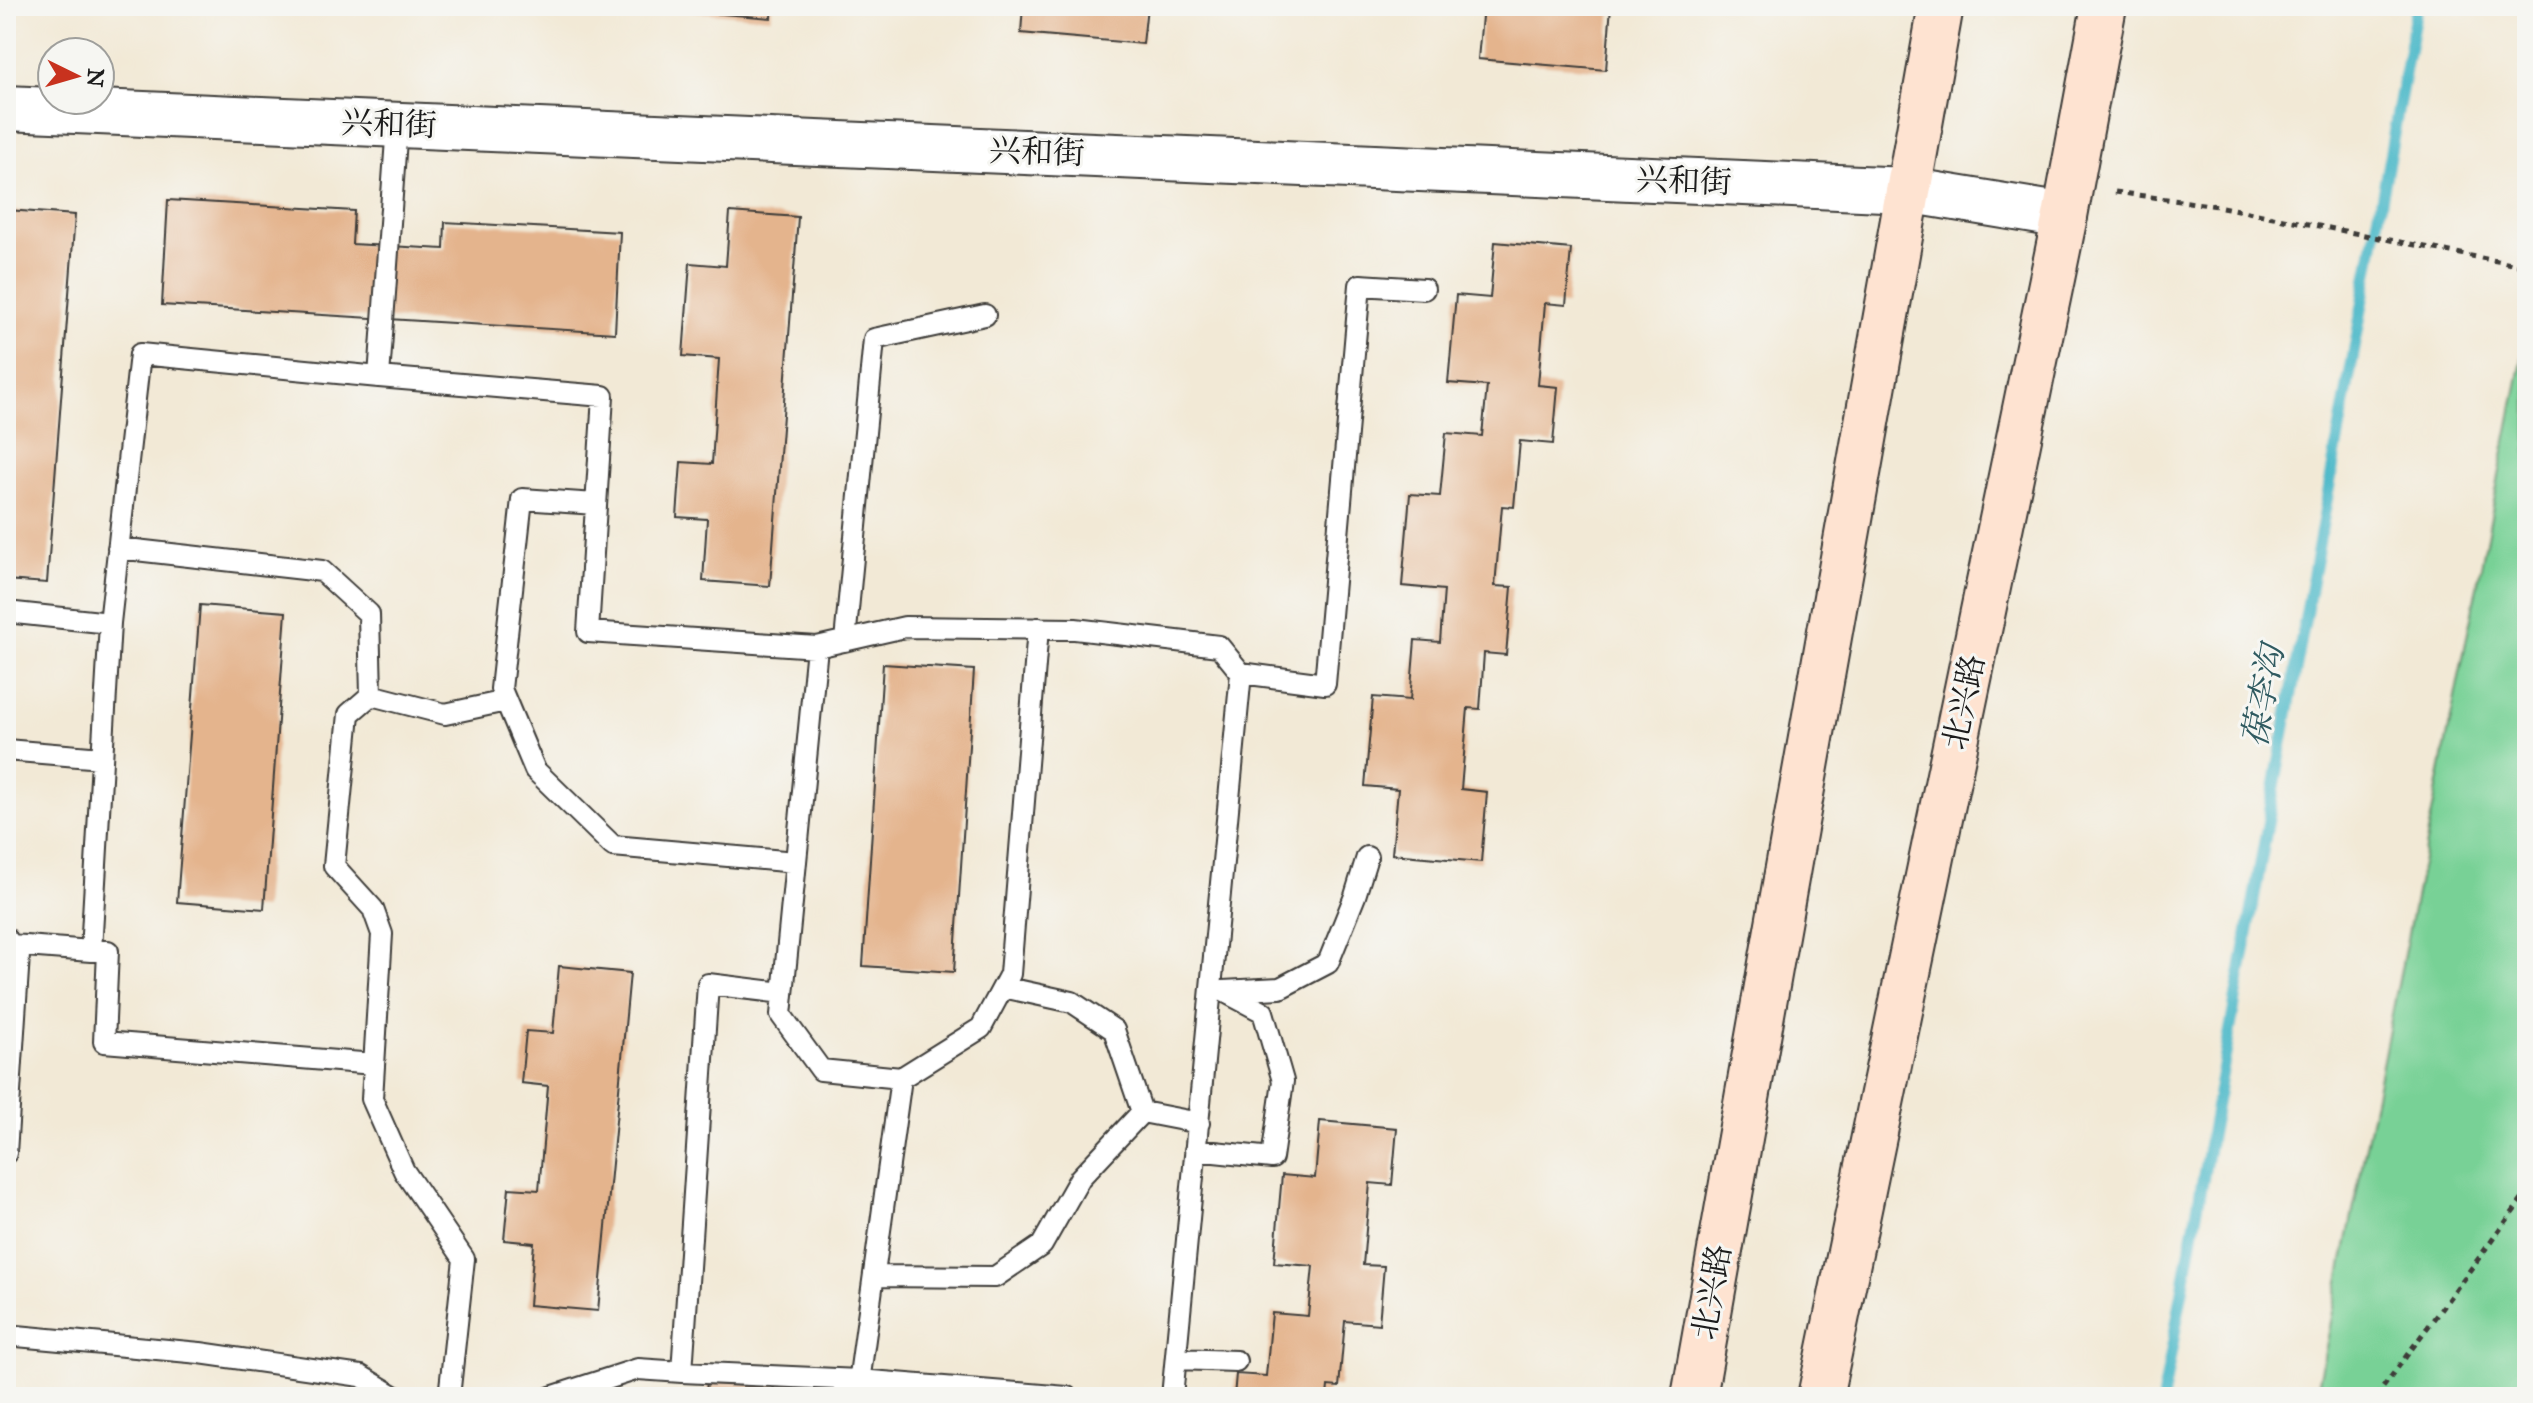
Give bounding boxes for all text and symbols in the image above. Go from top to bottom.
north arrow [36,36,116,116]
text: N [81,67,110,89]
street label: 兴和街 [340,103,438,145]
street label: 兴和街 [988,131,1086,173]
street label: 兴和街 [1635,160,1733,202]
water label: 葆李沟 [2234,637,2293,750]
street label: 北兴路 [1935,651,1993,753]
street label: 北兴路 [1684,1241,1740,1343]

